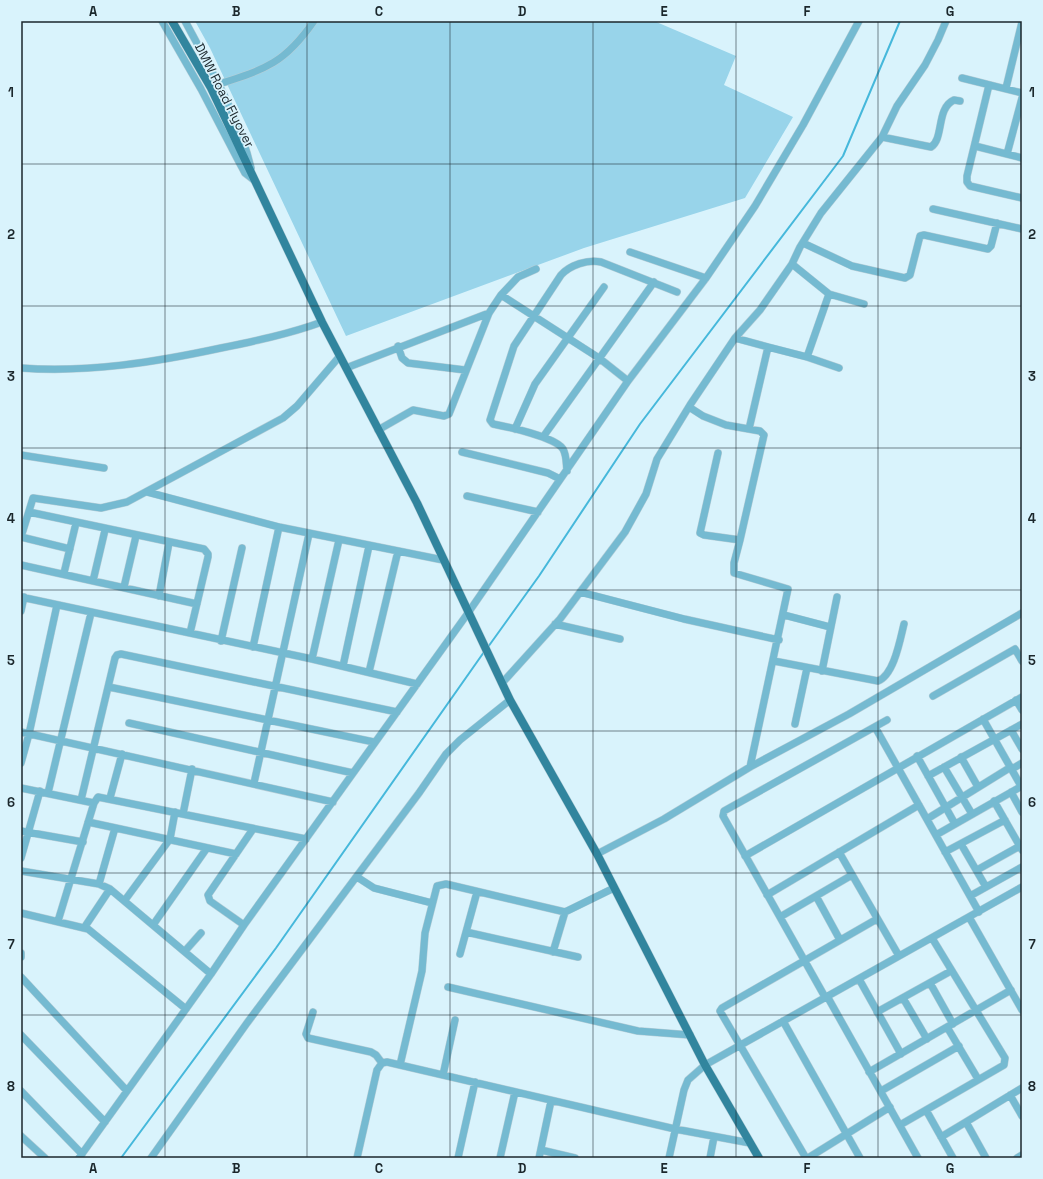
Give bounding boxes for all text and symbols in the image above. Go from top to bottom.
text: A [89,3,98,20]
text: B [232,3,241,20]
text: C [375,3,383,20]
text: D [518,3,527,20]
text: E [660,3,668,20]
text: F [804,3,811,20]
text: G [946,3,954,20]
street label: DMW Road Flyover [191,40,258,150]
text: 1 [8,84,14,101]
text: 1 [1029,84,1035,101]
text: 2 [7,226,15,243]
text: 2 [1028,226,1036,243]
text: 3 [7,368,15,385]
text: 3 [1028,368,1036,385]
text: 4 [7,510,15,527]
text: 4 [1028,510,1036,527]
text: 5 [7,652,15,669]
text: 5 [1028,652,1036,669]
text: 6 [7,794,15,811]
text: 6 [1028,794,1036,811]
text: 7 [7,936,15,953]
text: 7 [1028,936,1036,953]
text: 8 [7,1078,15,1095]
text: 8 [1028,1078,1036,1095]
text: A [89,1160,98,1177]
text: B [232,1160,241,1177]
text: C [375,1160,383,1177]
text: D [518,1160,527,1177]
text: E [660,1160,668,1177]
text: F [804,1160,811,1177]
text: G [946,1160,954,1177]

